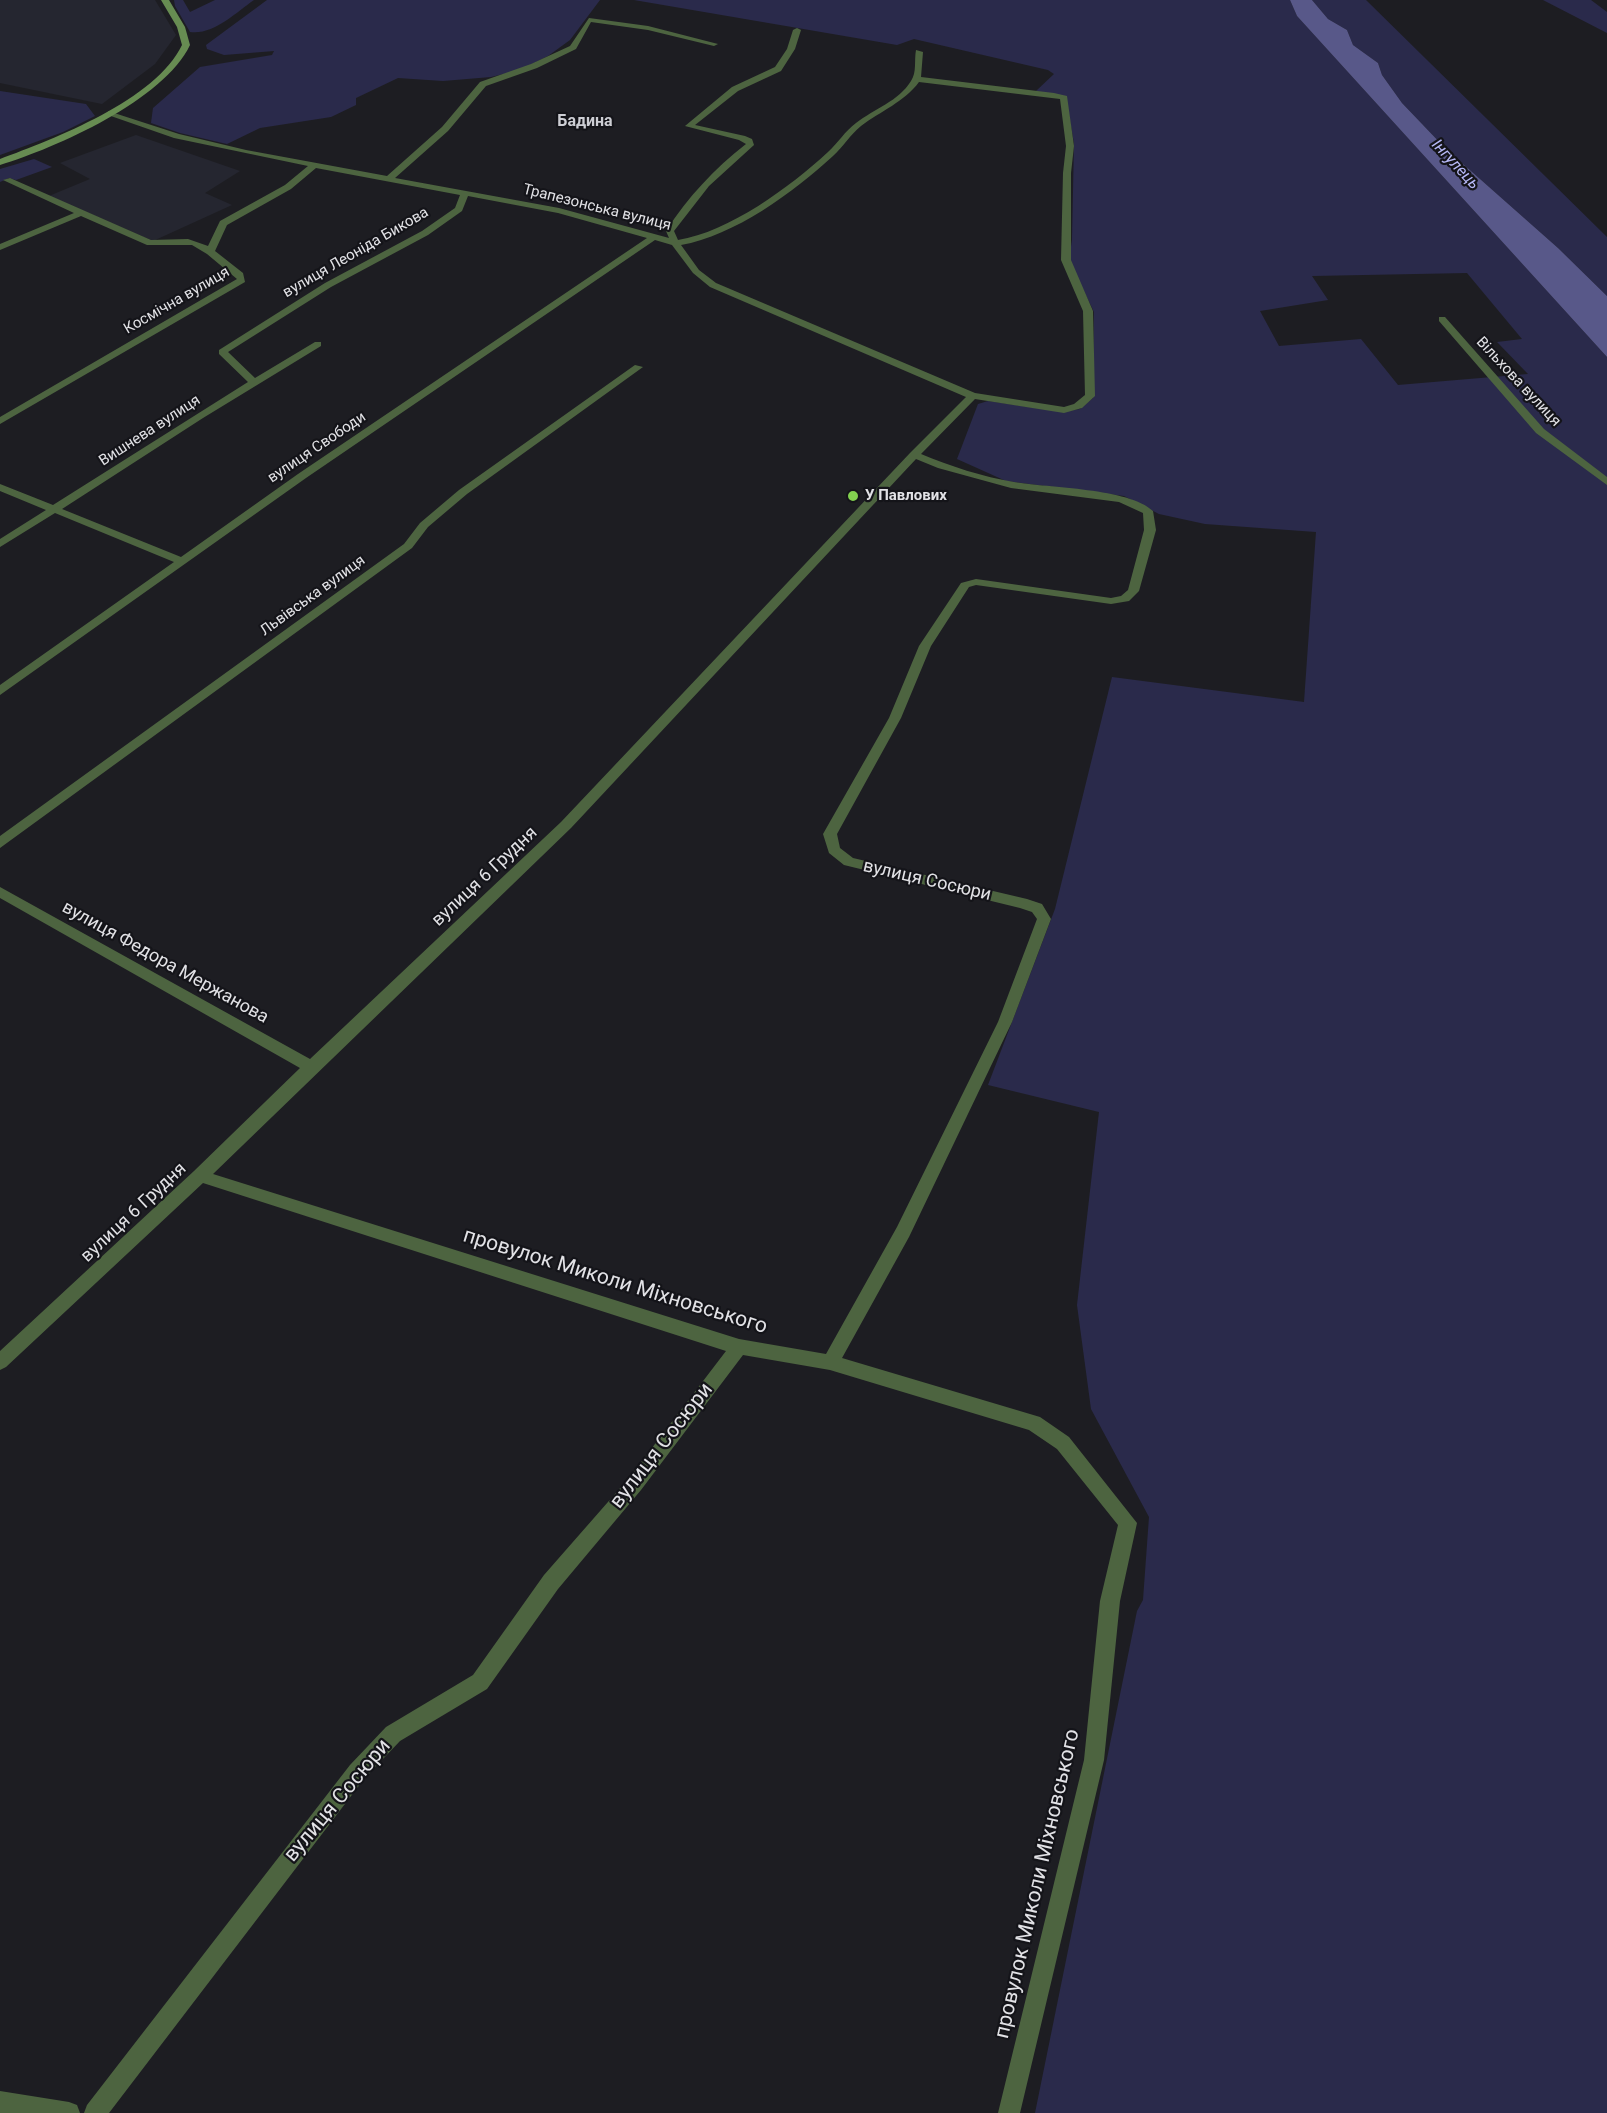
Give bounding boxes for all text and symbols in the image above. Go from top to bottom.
district label: Бадина [557,112,613,132]
water label: Інгулець [1427,136,1483,194]
street label: Трапезонська вулиця [521,181,673,235]
street label: вулиця Леоніда Бикова [280,204,432,302]
street label: Космічна вулиця [121,263,233,339]
street label: Вільхова вулиця [1472,333,1564,431]
street label: Вишнева вулиця [96,392,204,470]
street label: вулиця Свободи [265,409,369,487]
place label: У Павлових [865,487,947,505]
marker: У Павлових [846,489,860,503]
street label: Львівська вулиця [257,552,369,640]
street label: вулиця 6 Грудня [428,823,542,931]
street label: вулиця Сосюри [861,856,993,906]
street label: вулиця Федора Мержанова [58,897,272,1029]
street label: вулиця 6 Грудня [77,1159,191,1267]
street label: провулок Миколи Міхновського [460,1224,770,1340]
street label: вулиця Сосюри [605,1378,719,1514]
street label: провулок Миколи Міхновського [990,1727,1086,2041]
street label: вулиця Сосюри [279,1734,397,1868]

